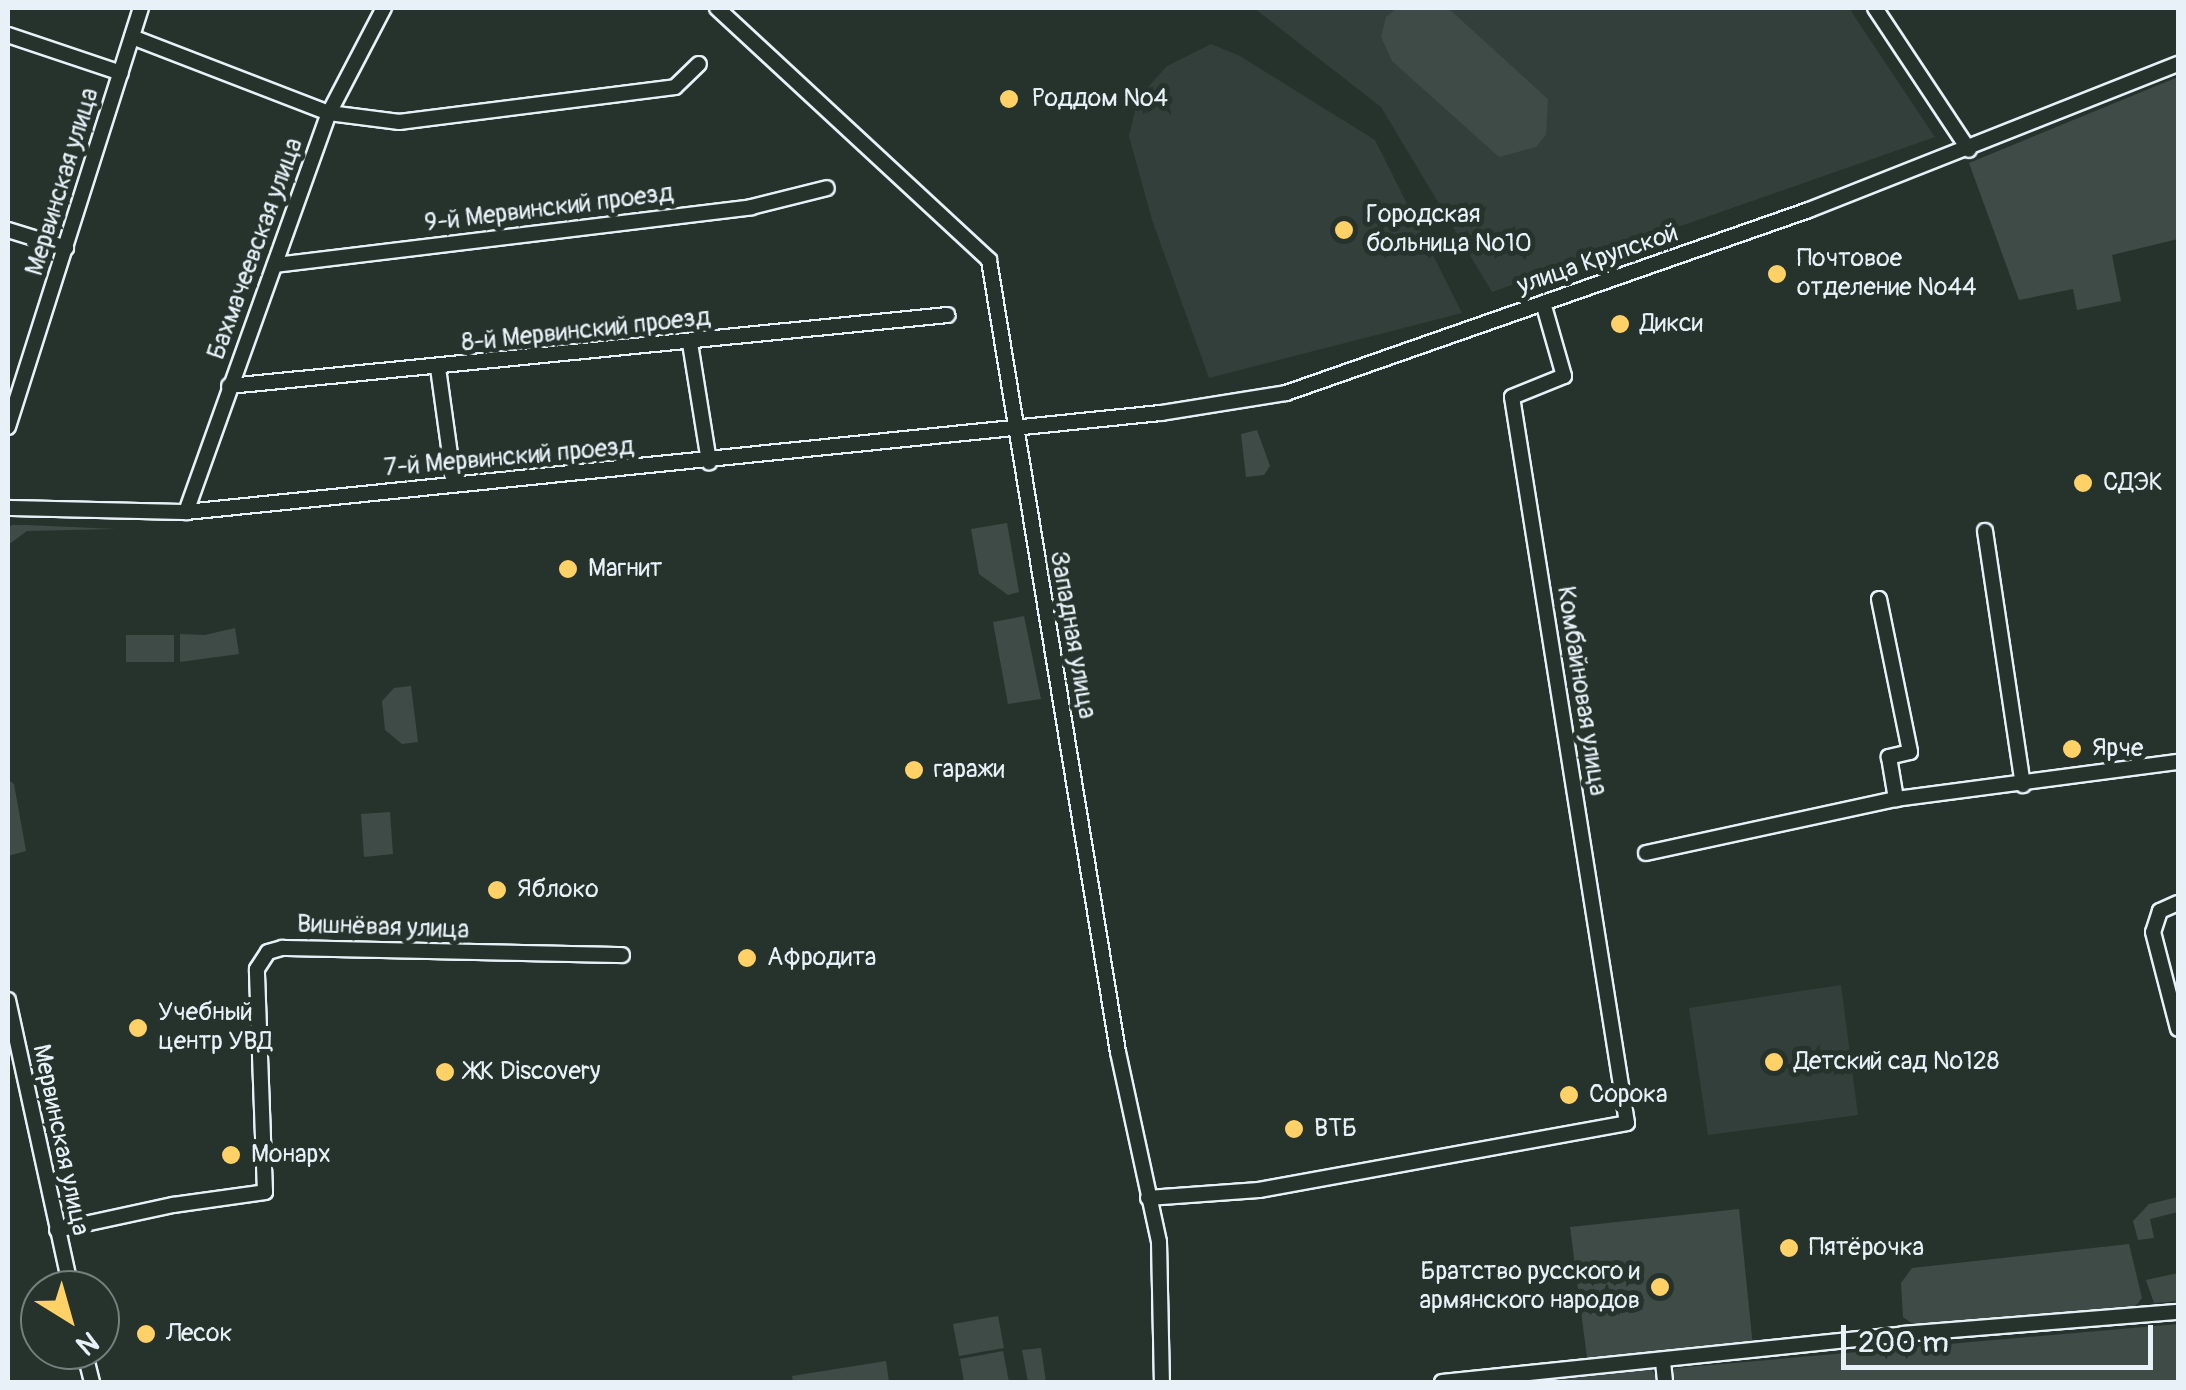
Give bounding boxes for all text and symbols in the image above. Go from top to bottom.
place label: Роддом №4 [1032,84,1168,114]
street label: Мервинская улица [20,85,106,279]
marker: Роддом №4 [996,86,1022,112]
street label: Бахмачеевская улица [202,134,310,364]
street label: 9-й Мервинский проезд [423,179,675,239]
place label: Городская больница №10 [1366,201,1532,260]
marker: Городская больница №10 [1331,217,1357,243]
street label: улица Крупской [1514,218,1682,302]
place label: Почтовое отделение №44 [1797,245,1976,304]
marker: Почтовое отделение №44 [1766,263,1788,285]
street label: 8-й Мервинский проезд [460,303,712,359]
place label: Дикси [1640,309,1703,339]
marker: Дикси [1609,313,1631,335]
street label: 7-й Мервинский проезд [383,432,635,484]
place label: СДЭК [2103,468,2163,498]
marker: СДЭК [2072,472,2094,494]
street label: Западная улица [1043,549,1101,721]
place label: Магнит [588,554,662,584]
marker: Магнит [557,558,579,580]
street label: Комбайновая улица [1550,584,1612,798]
place label: Ярче [2092,734,2143,764]
marker: Ярче [2061,738,2083,760]
place label: гаражи [934,755,1005,785]
marker: гаражи [903,759,925,781]
place label: Яблоко [517,875,599,905]
marker: Яблоко [486,879,508,901]
street label: Вишнёвая улица [296,910,470,946]
place label: Афродита [767,943,876,973]
marker: Афродита [736,947,758,969]
place label: Учебный центр УВД [158,999,272,1058]
marker: Учебный центр УВД [127,1017,149,1039]
street label: Мервинская улица [25,1042,95,1238]
place label: Детский сад №128 [1794,1047,1999,1077]
marker: Детский сад №128 [1763,1051,1785,1073]
place label: ЖК Discovery [465,1057,600,1087]
marker: ЖК Discovery [434,1061,456,1083]
place label: Сорока [1589,1080,1668,1110]
marker: Сорока [1558,1084,1580,1106]
place label: ВТБ [1314,1114,1357,1144]
marker: ВТБ [1283,1118,1305,1140]
place label: Монарх [251,1140,331,1170]
marker: Монарх [220,1144,242,1166]
place label: Пятёрочка [1809,1233,1924,1263]
marker: Пятёрочка [1778,1237,1800,1259]
place label: Братство русского и армянского народов [1419,1258,1640,1317]
north arrow [20,1270,120,1370]
marker: Братство русского и армянского народов [1649,1276,1671,1298]
scale bar [1846,1305,2158,1367]
place label: Лесок [166,1319,232,1349]
text: N [69,1323,105,1362]
marker: Лесок [135,1323,157,1345]
text: 200 m [1858,1324,1949,1361]

